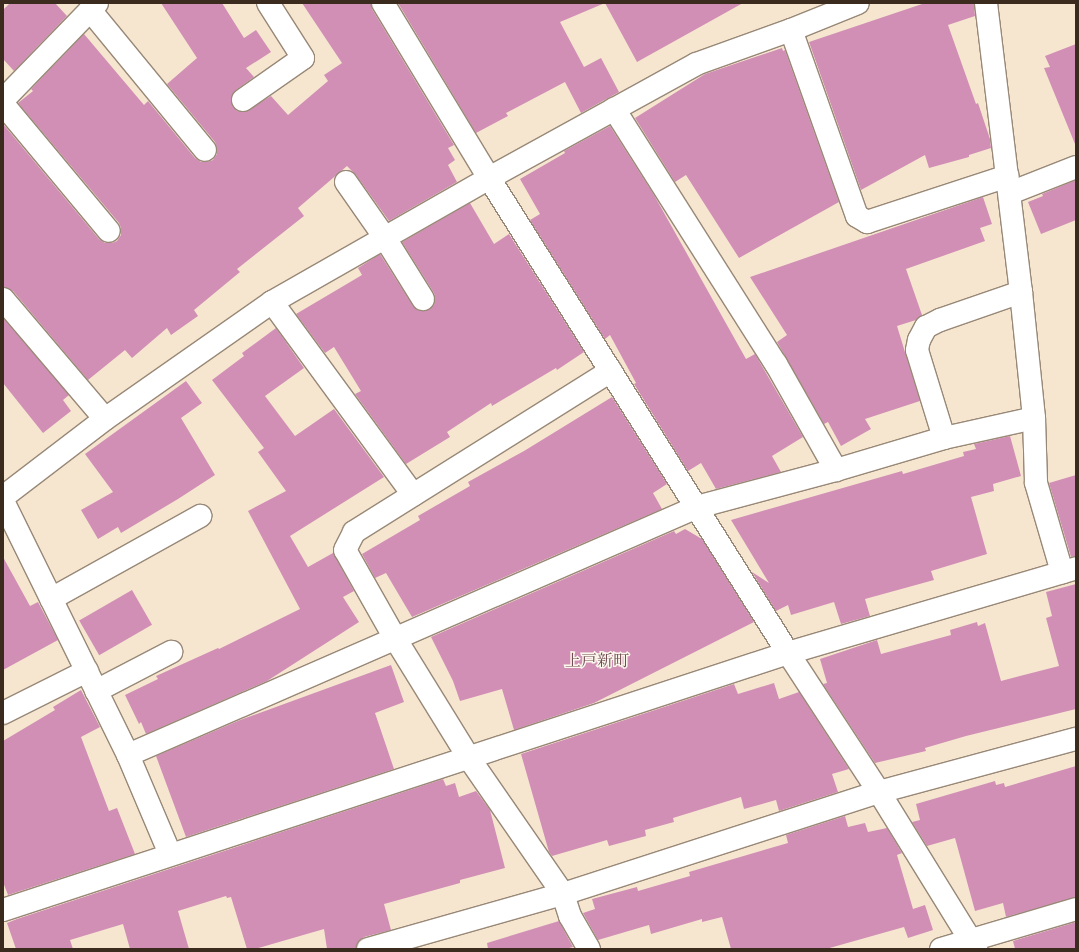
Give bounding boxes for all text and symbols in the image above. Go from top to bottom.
district label: 上戸新町 [565,651,629,671]

